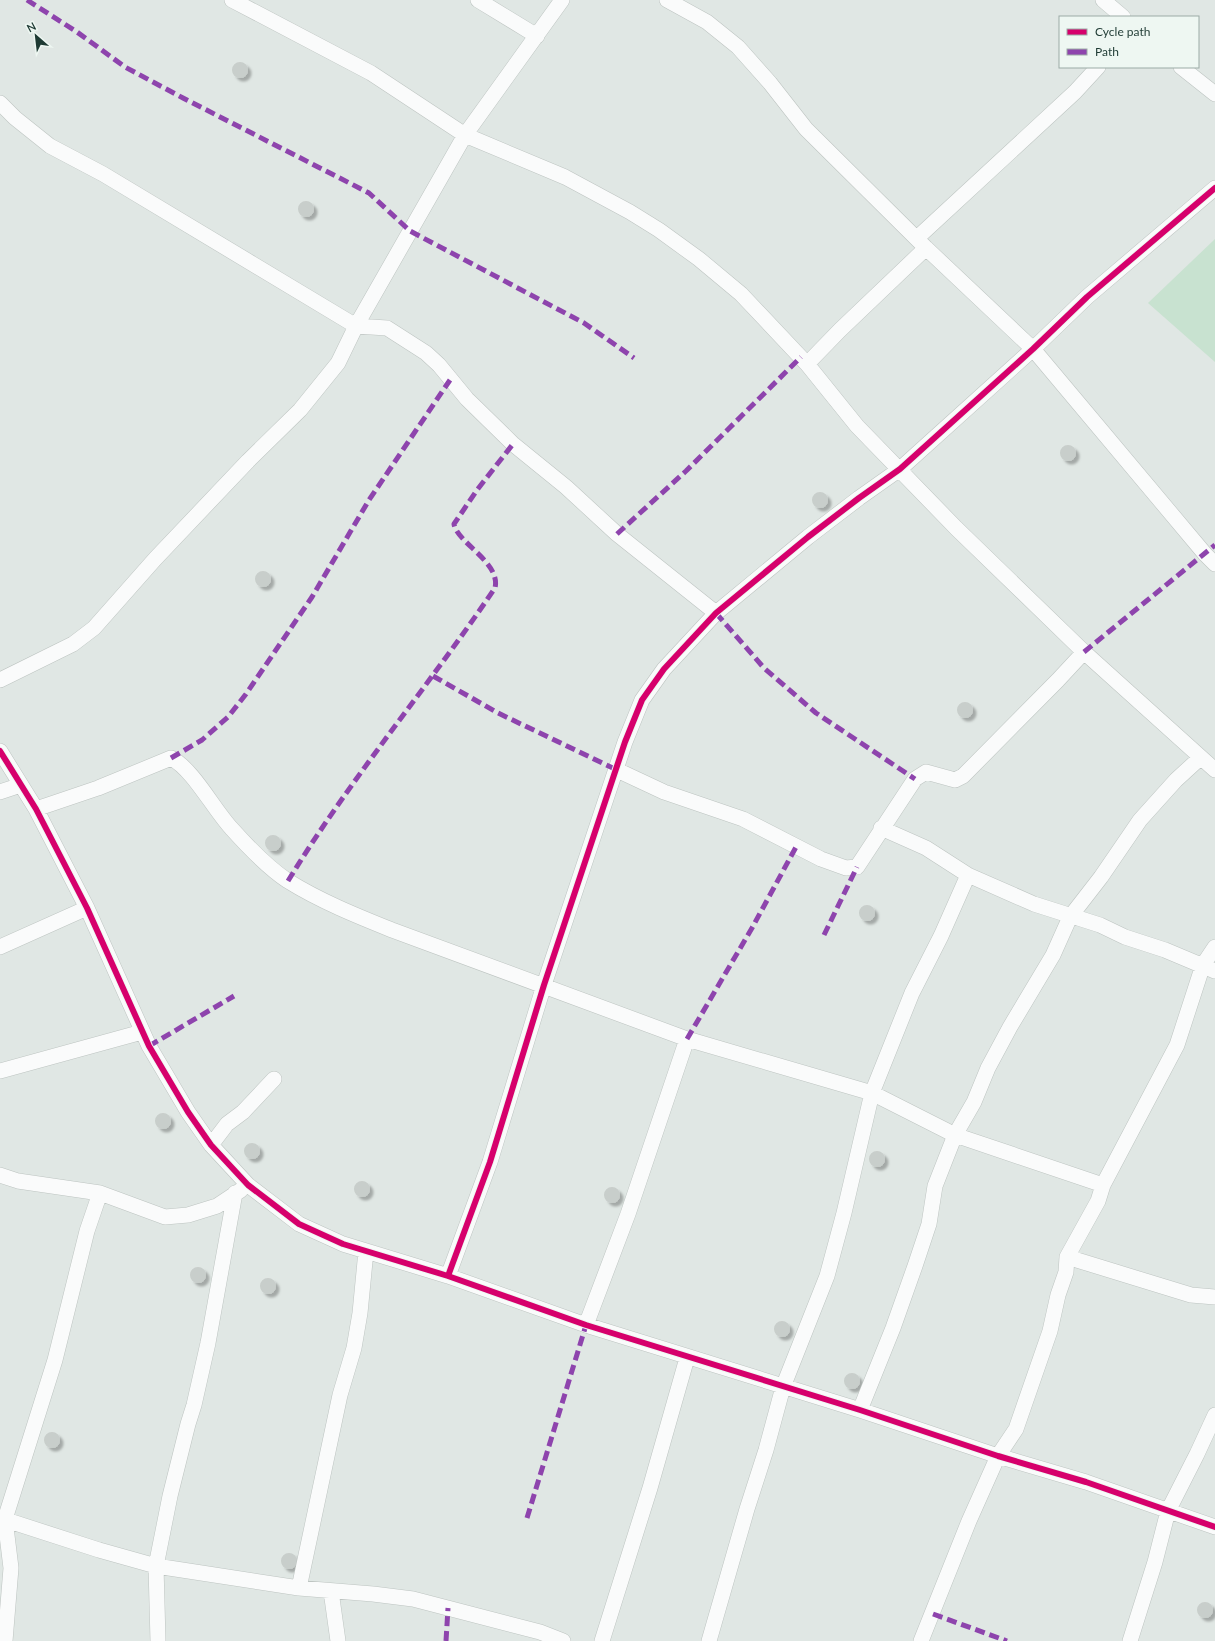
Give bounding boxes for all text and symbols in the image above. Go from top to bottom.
north arrow [16,16,56,56]
legend [1059,16,1199,68]
text: N [24,19,38,34]
text: Cycle path [1095,24,1150,39]
text: Path [1095,44,1119,59]

